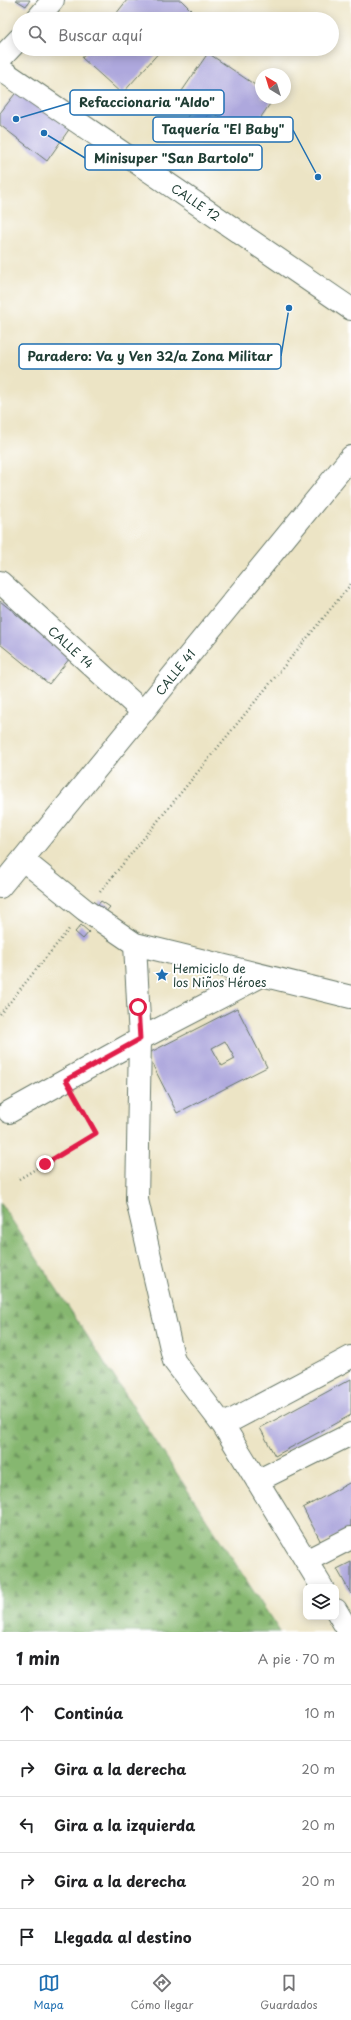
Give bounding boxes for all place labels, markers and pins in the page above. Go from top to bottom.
callout: Refaccionaria "Aldo" [70,90,224,115]
callout: Taquería "El Baby" [153,117,293,142]
callout: Minisuper "San Bartolo" [85,145,262,170]
callout: Paradero: Va y Ven 32/a Zona Militar [19,344,281,369]
place label: Hemiciclo de los Niños Héroes [173,959,267,991]
place icon: Hemiciclo de los Niños Héroes [154,967,170,983]

